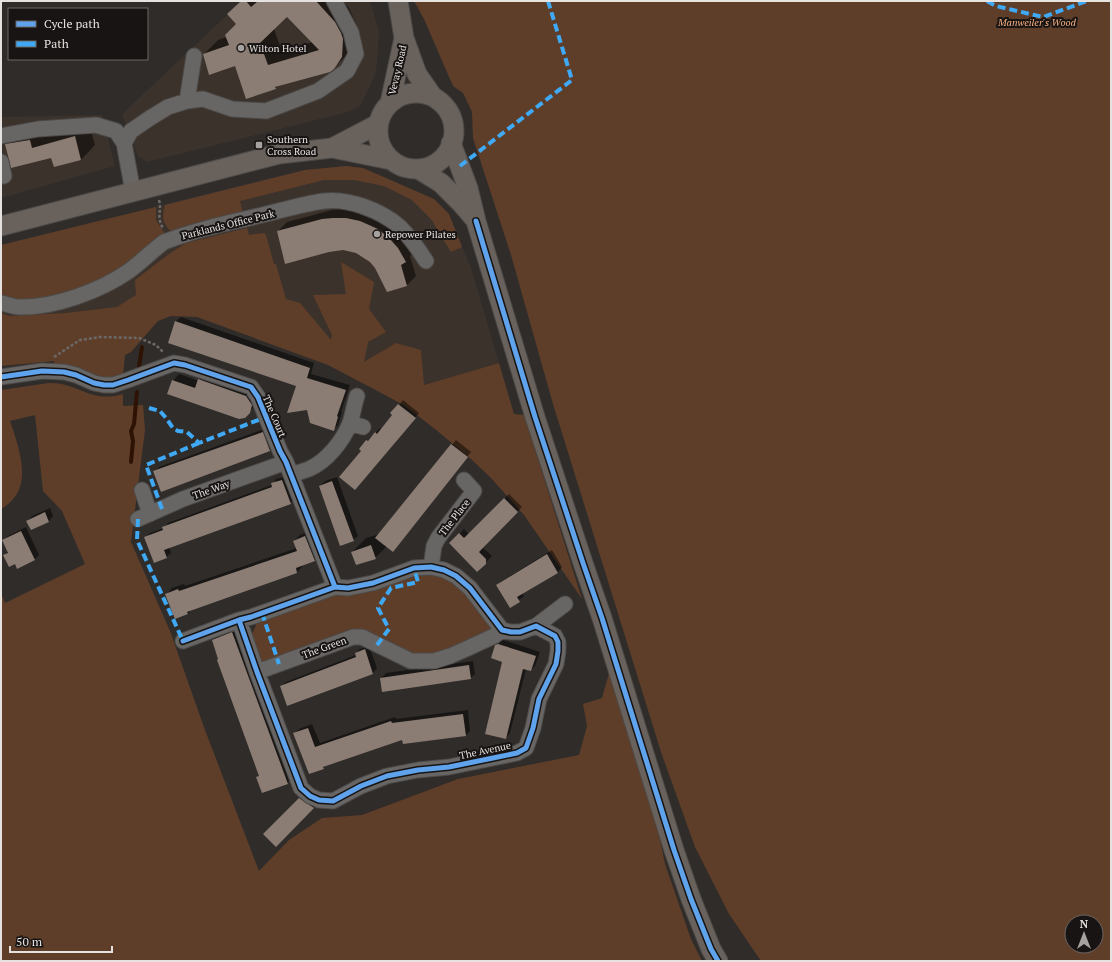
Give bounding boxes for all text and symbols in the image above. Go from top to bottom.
legend [8,8,148,60]
text: Cycle path [44,16,100,31]
park label: Manweiler's Wood [997,16,1077,29]
text: Path [44,36,69,51]
place label: Wilton Hotel [249,42,306,55]
marker: Wilton Hotel [236,43,246,53]
street label: Vevay Road [385,44,410,96]
place label: Southern Cross Road [267,133,317,158]
marker: Southern Cross Road [254,140,264,150]
street label: Parklands Office Park [180,206,277,242]
place label: Repower Pilates [385,228,456,241]
marker: Repower Pilates [372,229,382,239]
street label: The Court [260,393,289,439]
street label: The Way [191,476,232,502]
street label: The Place [436,496,473,538]
street label: The Green [300,633,348,661]
street label: The Avenue [458,739,512,762]
north arrow [1064,914,1104,954]
text: N [1080,917,1089,931]
scale bar [10,928,112,954]
text: 50 m [16,934,43,949]

